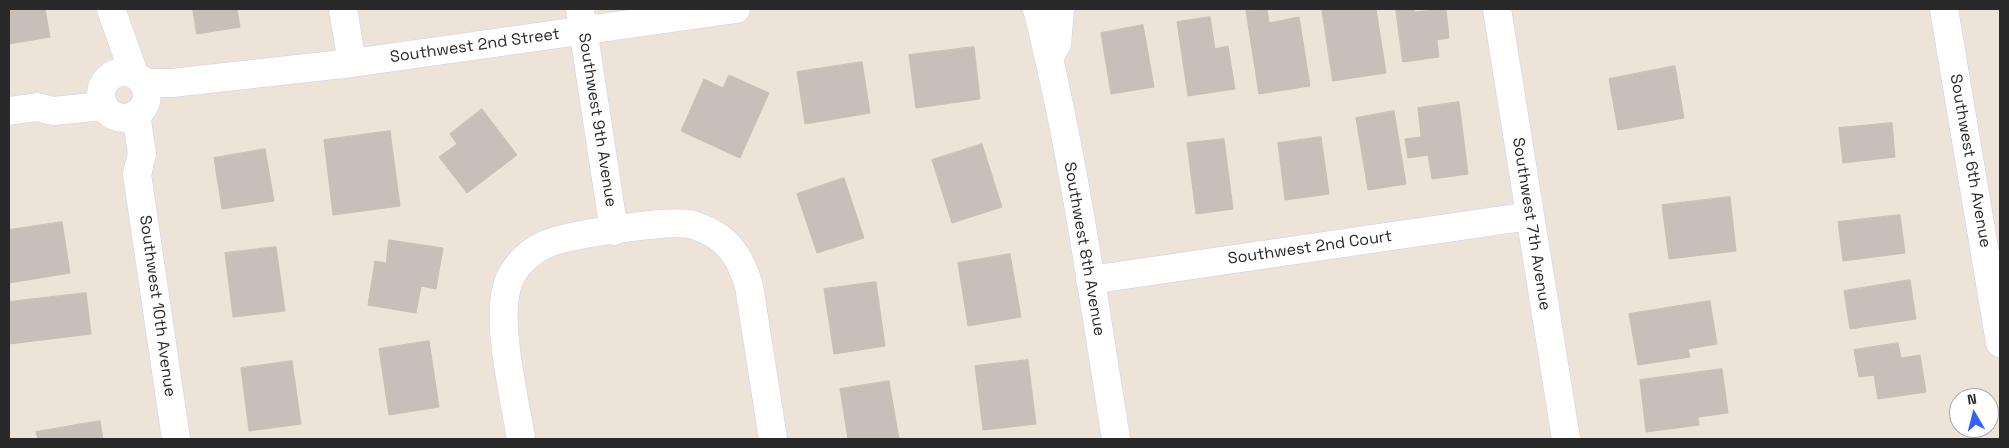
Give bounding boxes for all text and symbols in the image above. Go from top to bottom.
street label: Southwest 2nd Street [389,25,561,67]
street label: Southwest 9th Avenue [574,32,620,208]
street label: Southwest 6th Avenue [1945,73,1995,249]
street label: Southwest 7th Avenue [1508,136,1554,312]
street label: Southwest 8th Avenue [1059,161,1109,337]
street label: Southwest 10th Avenue [135,214,179,398]
street label: Southwest 2nd Court [1227,227,1393,269]
north arrow [1949,388,1999,438]
text: N [1966,390,1978,409]

